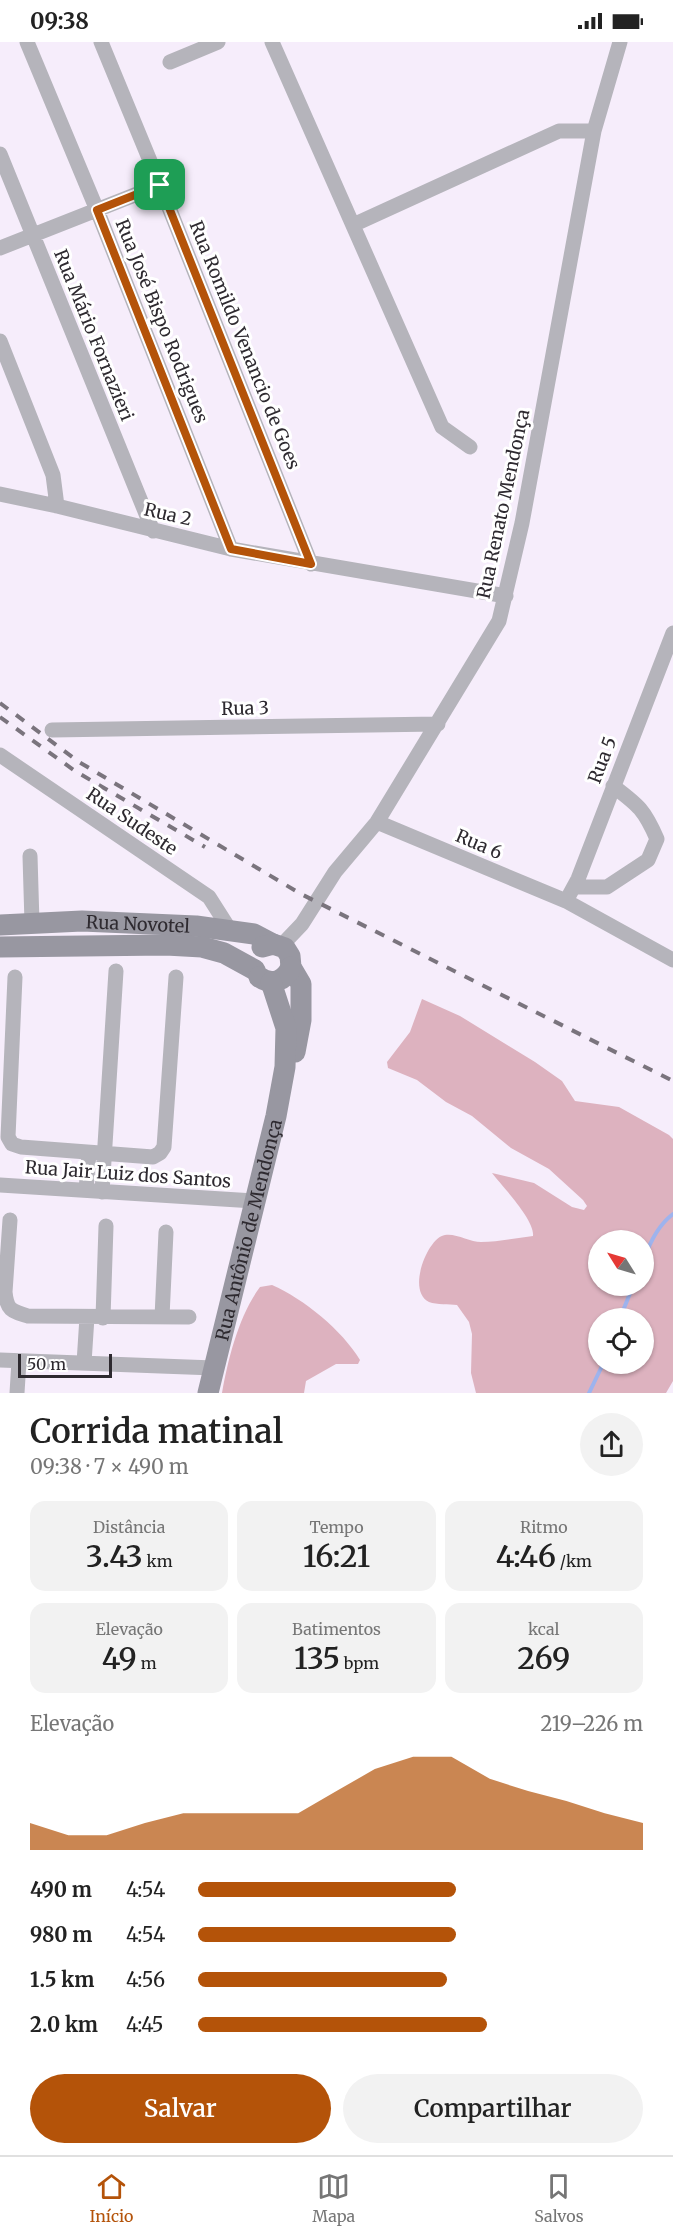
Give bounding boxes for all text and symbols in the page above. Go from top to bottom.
text: 09:38 [30,7,89,35]
pin [134,159,185,210]
icon: arrive [143,168,176,201]
street label: Rua José Bispo Rodrigues [110,216,214,427]
street label: Rua Romildo Venancio de Goes [184,217,306,473]
street label: Rua Mário Fornazieri [49,246,139,424]
street label: Rua Renato Mendonça [472,407,534,601]
street label: Rua 2 [142,497,194,531]
street label: Rua 3 [221,696,269,720]
street label: Rua 5 [583,733,621,787]
street label: Rua Sudeste [82,782,182,860]
street label: Rua 6 [452,824,506,864]
street label: Rua Novotel [85,910,191,937]
street label: Rua Antônio de Mendonça [210,1116,286,1343]
street label: Rua Jair Luiz dos Santos [24,1155,232,1193]
north arrow [588,1230,654,1296]
map controls [588,1230,654,1374]
button: locate [588,1308,654,1374]
scale bar [18,1351,112,1378]
text: 50 m [27,1354,66,1374]
text: Corrida matinal [30,1411,283,1452]
button: share [580,1413,643,1476]
text: 09:38 · 7 × 490 m [30,1454,189,1479]
text: Distância [93,1517,165,1537]
text: Tempo [309,1517,364,1537]
text: Ritmo [520,1517,568,1537]
text: 3.43 [86,1537,143,1575]
text: 16:21 [303,1537,370,1575]
text: 4:46 [496,1537,556,1575]
text: km [143,1551,173,1571]
text: /km [556,1551,592,1571]
text: Elevação [95,1619,163,1639]
text: Batimentos [292,1619,381,1639]
text: kcal [528,1619,560,1639]
text: 49 [102,1639,137,1677]
text: 135 [294,1639,340,1677]
text: 269 [517,1639,570,1677]
text: m [137,1653,157,1673]
text: bpm [340,1653,379,1673]
text: Elevação [30,1711,114,1736]
text: 219–226 m [541,1711,643,1736]
text: 490 m [30,1877,92,1902]
text: 4:54 [126,1877,165,1902]
text: 980 m [30,1922,92,1947]
text: 4:54 [126,1922,165,1947]
text: 1.5 km [30,1967,94,1992]
text: 4:56 [126,1967,165,1992]
text: 2.0 km [30,2012,98,2037]
text: 4:45 [126,2012,164,2037]
button: Salvar [30,2074,331,2143]
button: Compartilhar [343,2074,643,2143]
tab: Início [89,2170,133,2226]
tab: Mapa [312,2170,355,2226]
tab: Salvos [534,2170,584,2226]

